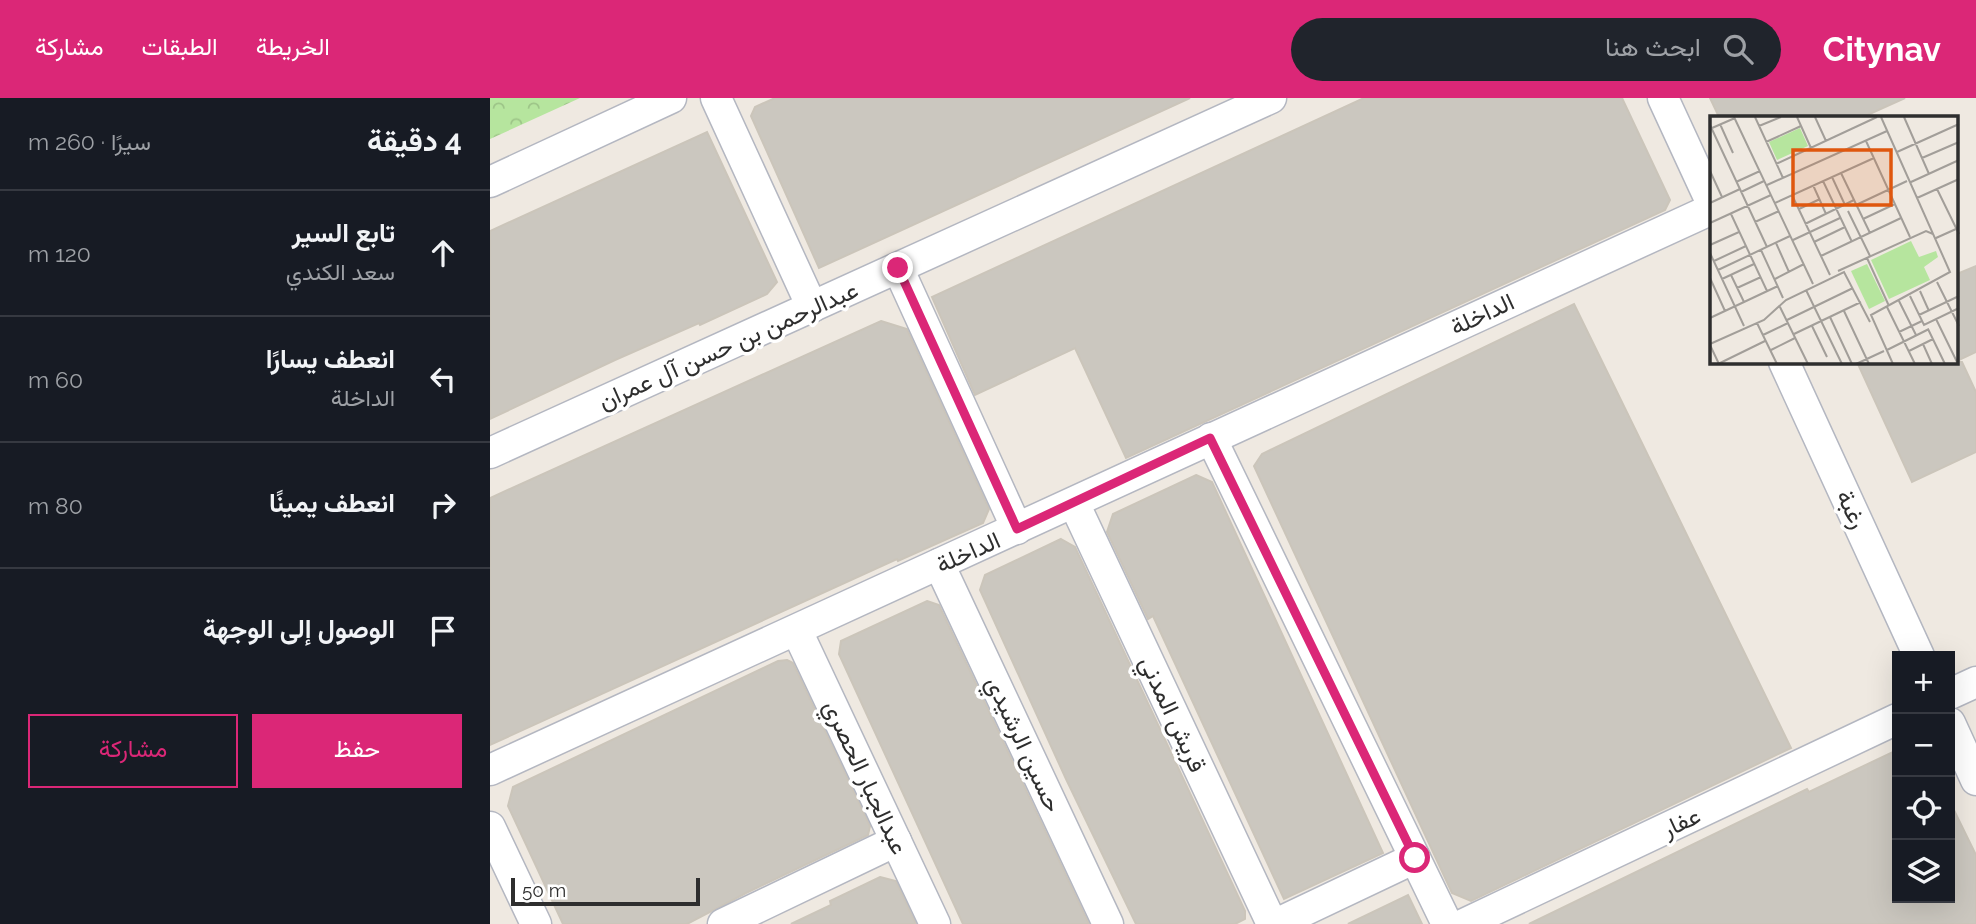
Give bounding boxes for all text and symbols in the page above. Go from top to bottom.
search box [1291,18,1781,81]
icon: search [1719,30,1757,68]
text: Citynav [1823,30,1941,69]
text: مشاركة [35,32,103,61]
text: الطبقات [141,32,218,61]
text: الخريطة [256,32,330,61]
text: ابحث هنا [1605,32,1701,62]
inset map [1710,116,1958,364]
text: 4 دقيقة [367,123,462,158]
text: سيرًا · 260 m [28,128,151,155]
text: تابع السير [292,218,395,248]
icon: ahead [424,234,462,272]
text: 120 m [28,240,91,267]
route end [882,252,913,283]
text: سعد الكندي [286,258,395,285]
street label: عبدالرحمن بن حسن آل عمران [594,275,863,416]
street label: الداخلة [1446,287,1518,341]
text: انعطف يسارًا [266,344,395,374]
icon: left [424,360,462,398]
text: 60 m [28,366,83,393]
text: الداخلة [331,384,395,411]
street label: رغبة [1830,485,1874,534]
icon: right [424,486,462,524]
text: انعطف يمينًا [269,488,395,518]
text: 80 m [28,492,83,519]
street label: الداخلة [932,525,1004,579]
icon: arrive [424,612,462,650]
text: الوصول إلى الوجهة [203,614,395,644]
street label: قريش المدني [1129,651,1213,779]
map controls [1892,651,1955,903]
button: + [1892,651,1955,714]
street label: حسين الرشيدي [975,671,1068,819]
street label: عبدالجبار الحصري [813,695,914,861]
button: مشاركة [28,714,238,788]
button: حفظ [252,714,462,788]
button: − [1892,714,1955,777]
button: locate [1892,777,1955,840]
street label: عفار [1656,801,1705,845]
button: layers [1892,840,1955,903]
route start [1399,842,1430,873]
scale bar [511,875,700,907]
text: 50 m [522,879,566,901]

